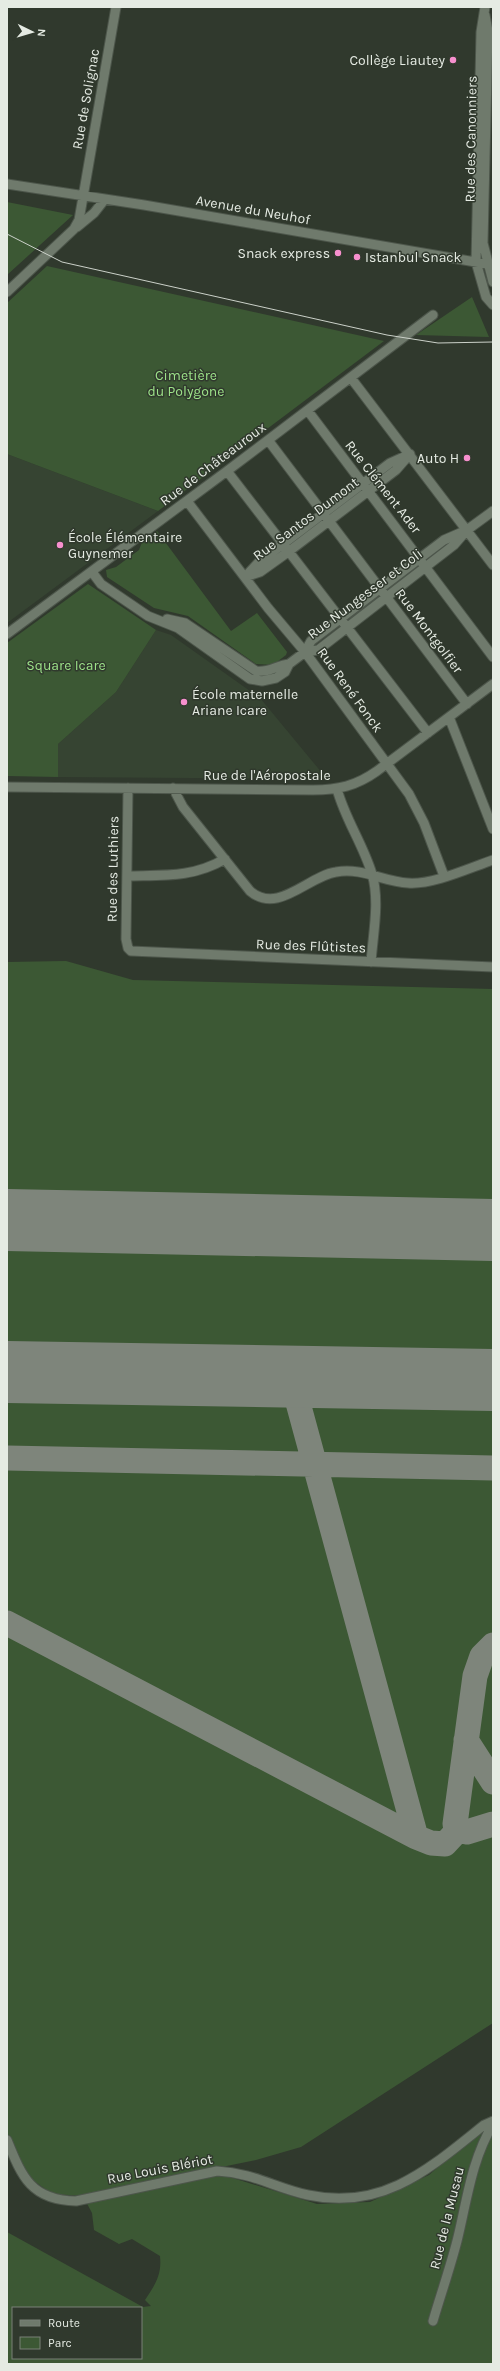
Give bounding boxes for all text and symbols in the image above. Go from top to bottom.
north arrow [12,12,52,52]
text: N [35,28,48,37]
street label: Rue de Solignac [69,47,103,151]
place label: Collège Liautey [349,52,445,69]
marker: Collège Liautey [448,55,458,65]
street label: Rue des Canonniers [461,75,481,203]
street label: Avenue du Neuhof [195,192,312,228]
place label: Snack express [237,245,330,262]
marker: Snack express [333,248,343,258]
place label: Istanbul Snack [365,249,462,266]
marker: Istanbul Snack [352,252,362,262]
park label: Cimetière du Polygone [147,367,225,400]
street label: Rue de Châteauroux [157,419,269,509]
street label: Rue Clément Ader [341,437,425,538]
place label: Auto H [417,450,459,467]
marker: Auto H [462,453,472,463]
street label: Rue Santos Dumont [250,474,362,564]
place label: École Élémentaire Guynemer [68,528,182,562]
marker: École Élémentaire Guynemer [55,540,65,550]
street label: Rue Nungesser et Coli [304,545,426,643]
street label: Rue Montgolfier [392,585,467,677]
street label: Rue René Fonck [314,644,386,736]
park label: Square Icare [26,657,106,674]
place label: École maternelle Ariane Icare [192,685,298,719]
marker: École maternelle Ariane Icare [179,697,189,707]
street label: Rue de l'Aéropostale [203,767,331,784]
street label: Rue des Luthiers [104,816,122,922]
street label: Rue des Flûtistes [256,936,366,956]
street label: Rue Louis Blériot [106,2150,214,2188]
street label: Rue de la Musau [426,2165,468,2271]
legend [12,2307,142,2359]
text: Route [48,2316,80,2330]
text: Parc [48,2336,72,2350]

